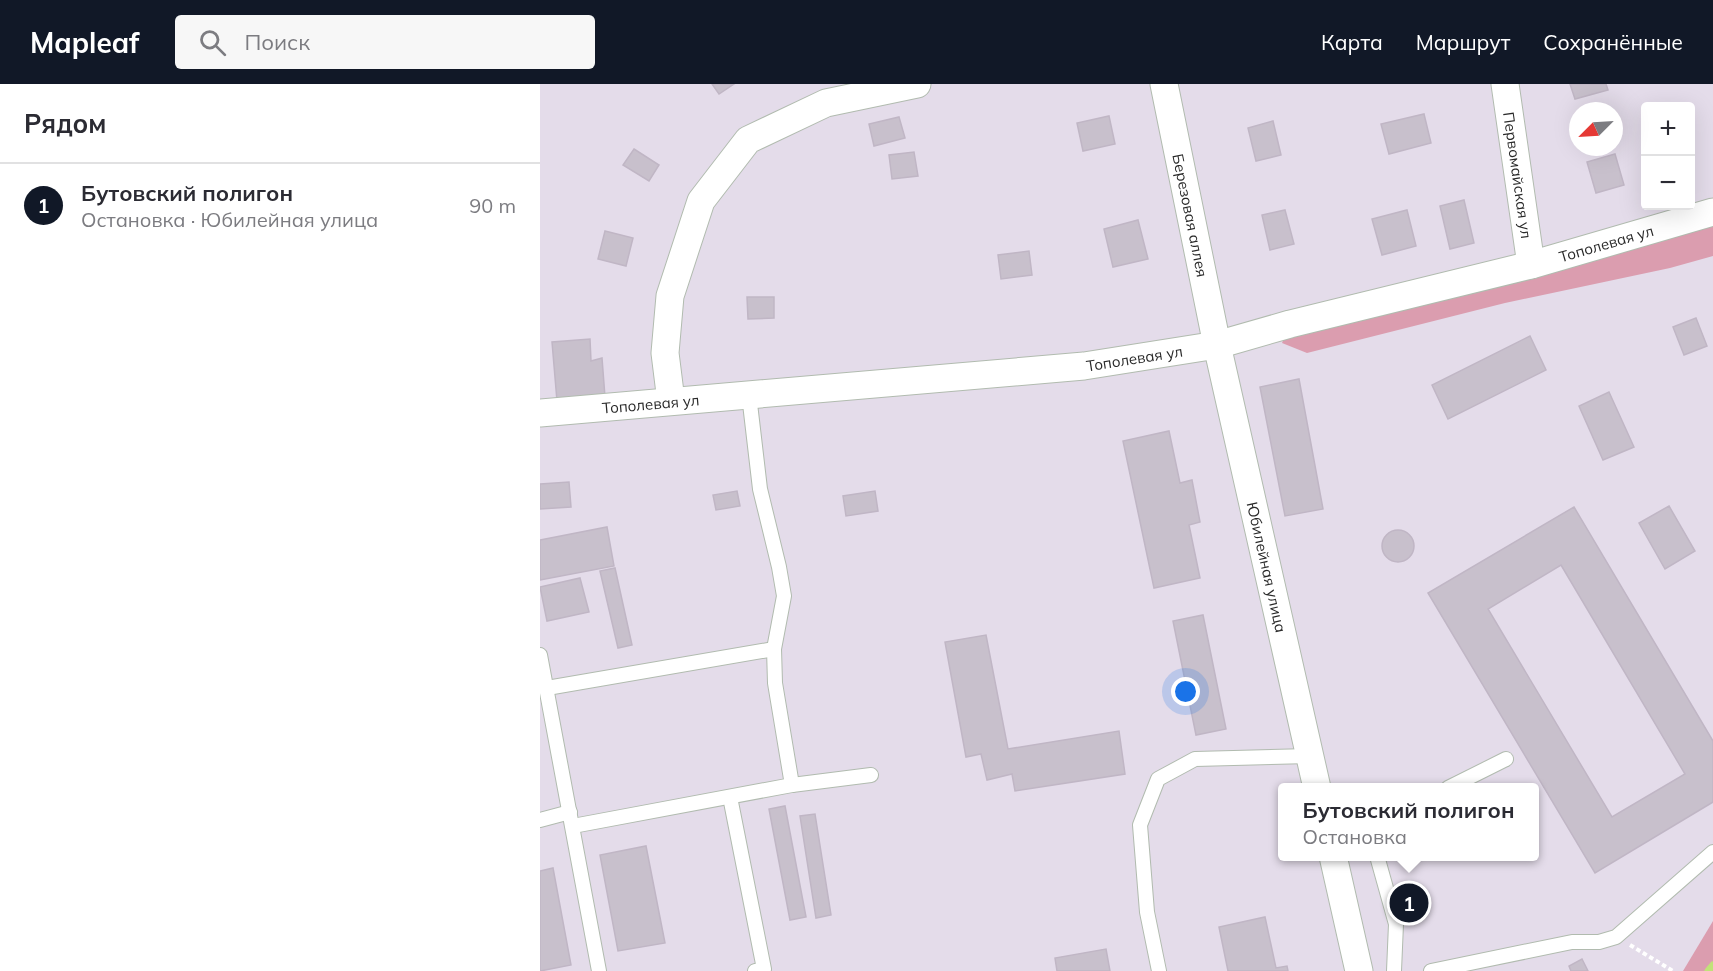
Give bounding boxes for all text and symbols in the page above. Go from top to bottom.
search box [175,15,595,69]
text: Mapleaf [30,25,139,60]
icon: search [196,26,229,59]
text: Поиск [244,28,310,56]
text: Карта [1321,29,1383,55]
text: Маршрут [1416,29,1510,55]
text: Сохранённые [1543,29,1683,55]
north arrow [1569,102,1623,156]
map controls [1641,102,1695,210]
button: + [1641,102,1695,156]
text: Рядом [24,107,107,140]
street label: Первомайская ул [1500,111,1537,240]
street label: Березовая аллея [1169,152,1212,279]
button: − [1641,156,1695,210]
text: Бутовский полигон [81,179,293,207]
text: 1 [38,193,50,218]
text: 90 m [469,193,516,218]
text: Остановка · Юбилейная улица [81,207,378,232]
street label: Тополевая ул [1557,220,1656,266]
street label: Тополевая ул [1085,341,1184,375]
street label: Тополевая ул [601,390,700,417]
street label: Юбилейная улица [1243,500,1291,634]
your location [1171,677,1200,706]
popup [1278,783,1539,861]
text: Бутовский полигон [1302,796,1515,824]
text: Остановка [1302,824,1407,849]
pin: 1 [1390,880,1428,926]

